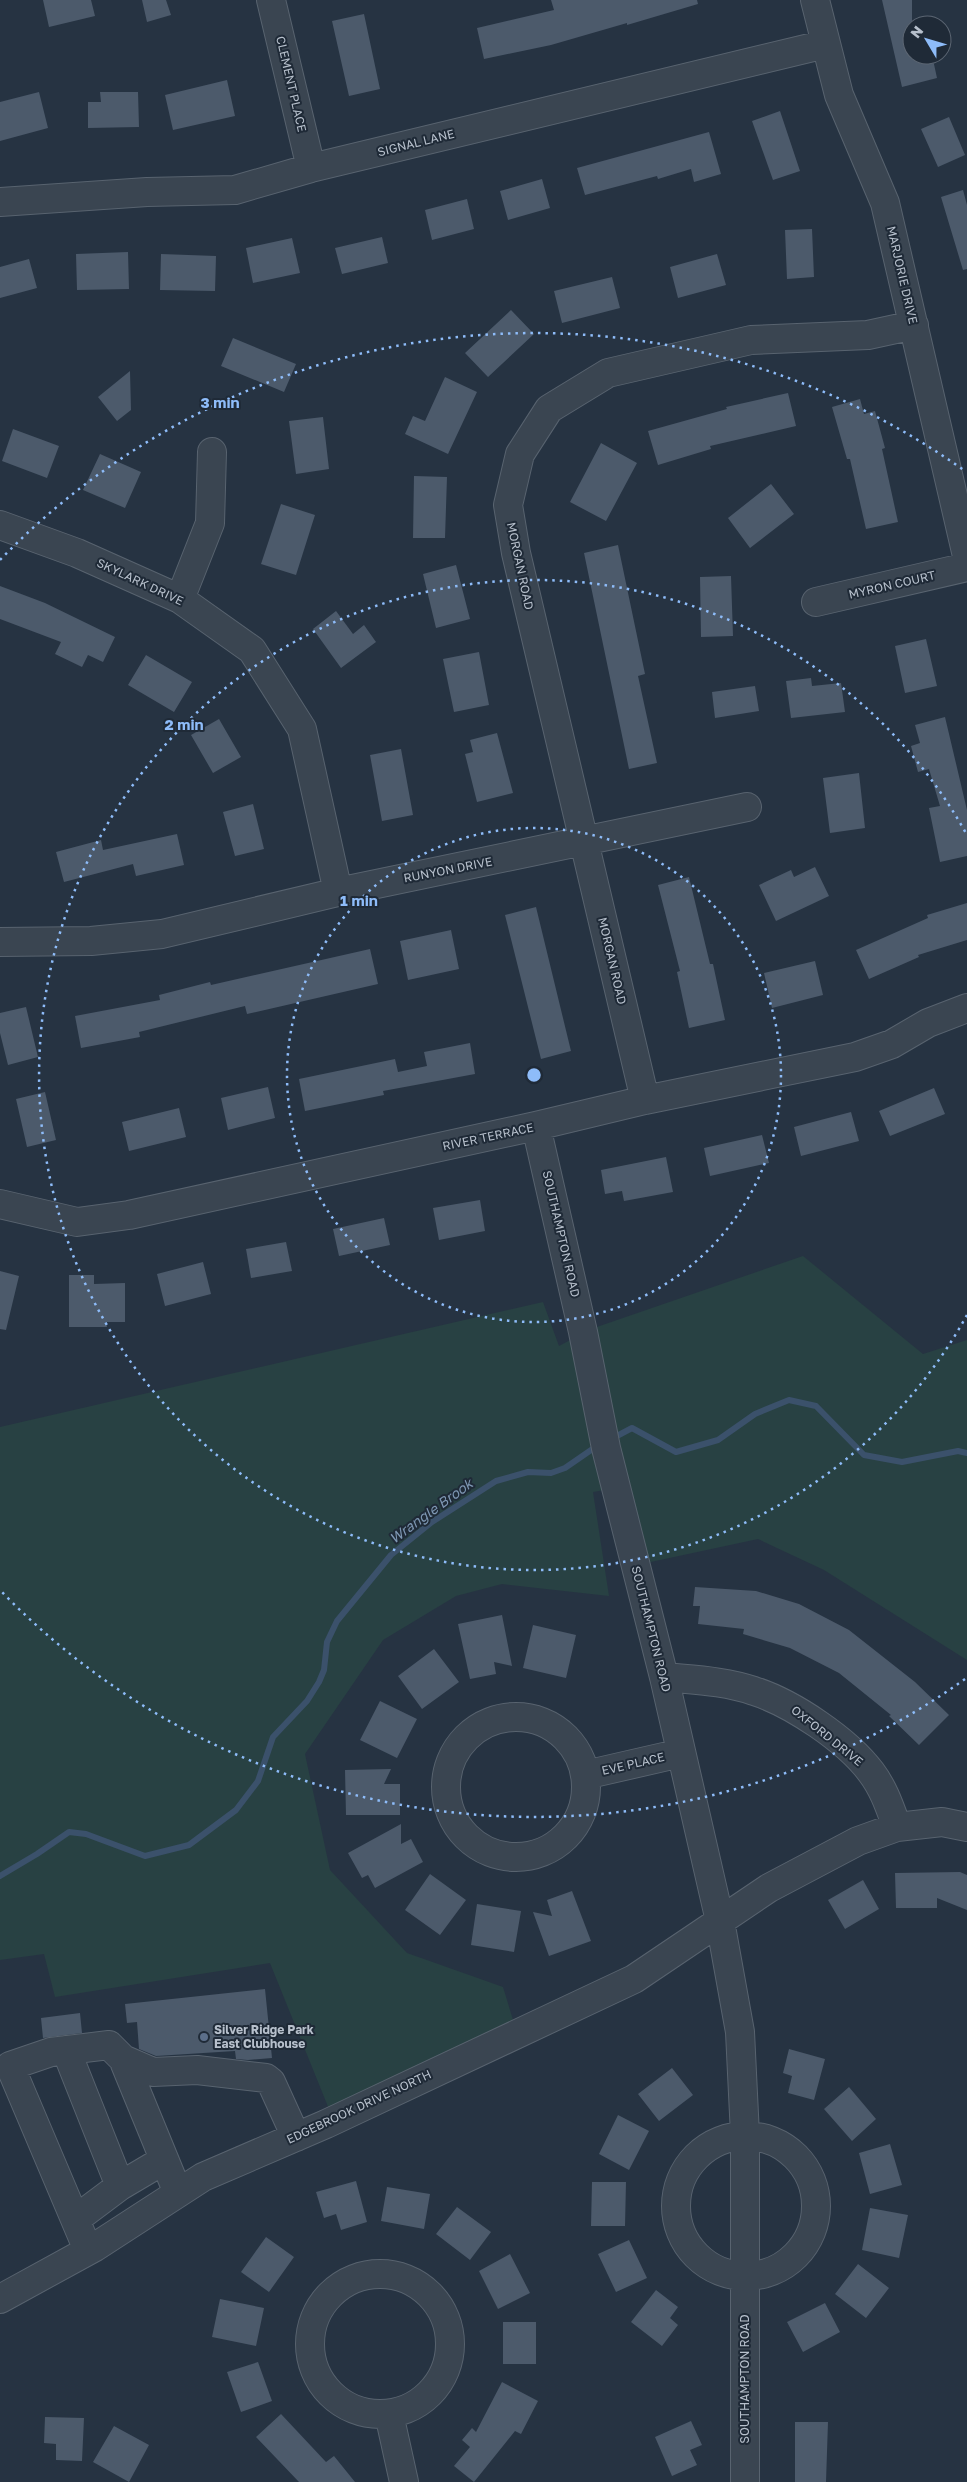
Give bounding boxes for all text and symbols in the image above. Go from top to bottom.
north arrow [902,15,952,65]
text: N [906,22,926,41]
street label: CLEMENT PLACE [273,35,310,133]
street label: SIGNAL LANE [376,126,456,159]
street label: MARJORIE DRIVE [884,225,921,325]
text: 3 min [200,393,240,411]
street label: MORGAN ROAD [504,521,537,611]
street label: SKYLARK DRIVE [94,555,186,608]
street label: MYRON COURT [847,567,937,602]
text: 2 min [164,715,204,733]
street label: RUNYON DRIVE [402,854,493,885]
text: 1 min [340,891,378,909]
street label: MORGAN ROAD [595,916,630,1006]
centre of rings [525,1066,543,1084]
street label: RIVER TERRACE [441,1120,535,1153]
street label: SOUTHAMPTON ROAD [540,1169,583,1299]
water label: Wrangle Brook [386,1473,477,1547]
street label: SOUTHAMPTON ROAD [629,1564,674,1693]
street label: OXFORD DRIVE [788,1702,866,1769]
street label: EVE PLACE [600,1749,666,1778]
place label: Silver Ridge Park East Clubhouse [214,2022,314,2051]
marker: Silver Ridge Park East Clubhouse [198,2031,210,2043]
street label: EDGEBROOK DRIVE NORTH [284,2066,434,2147]
street label: SOUTHAMPTON ROAD [737,2314,752,2444]

